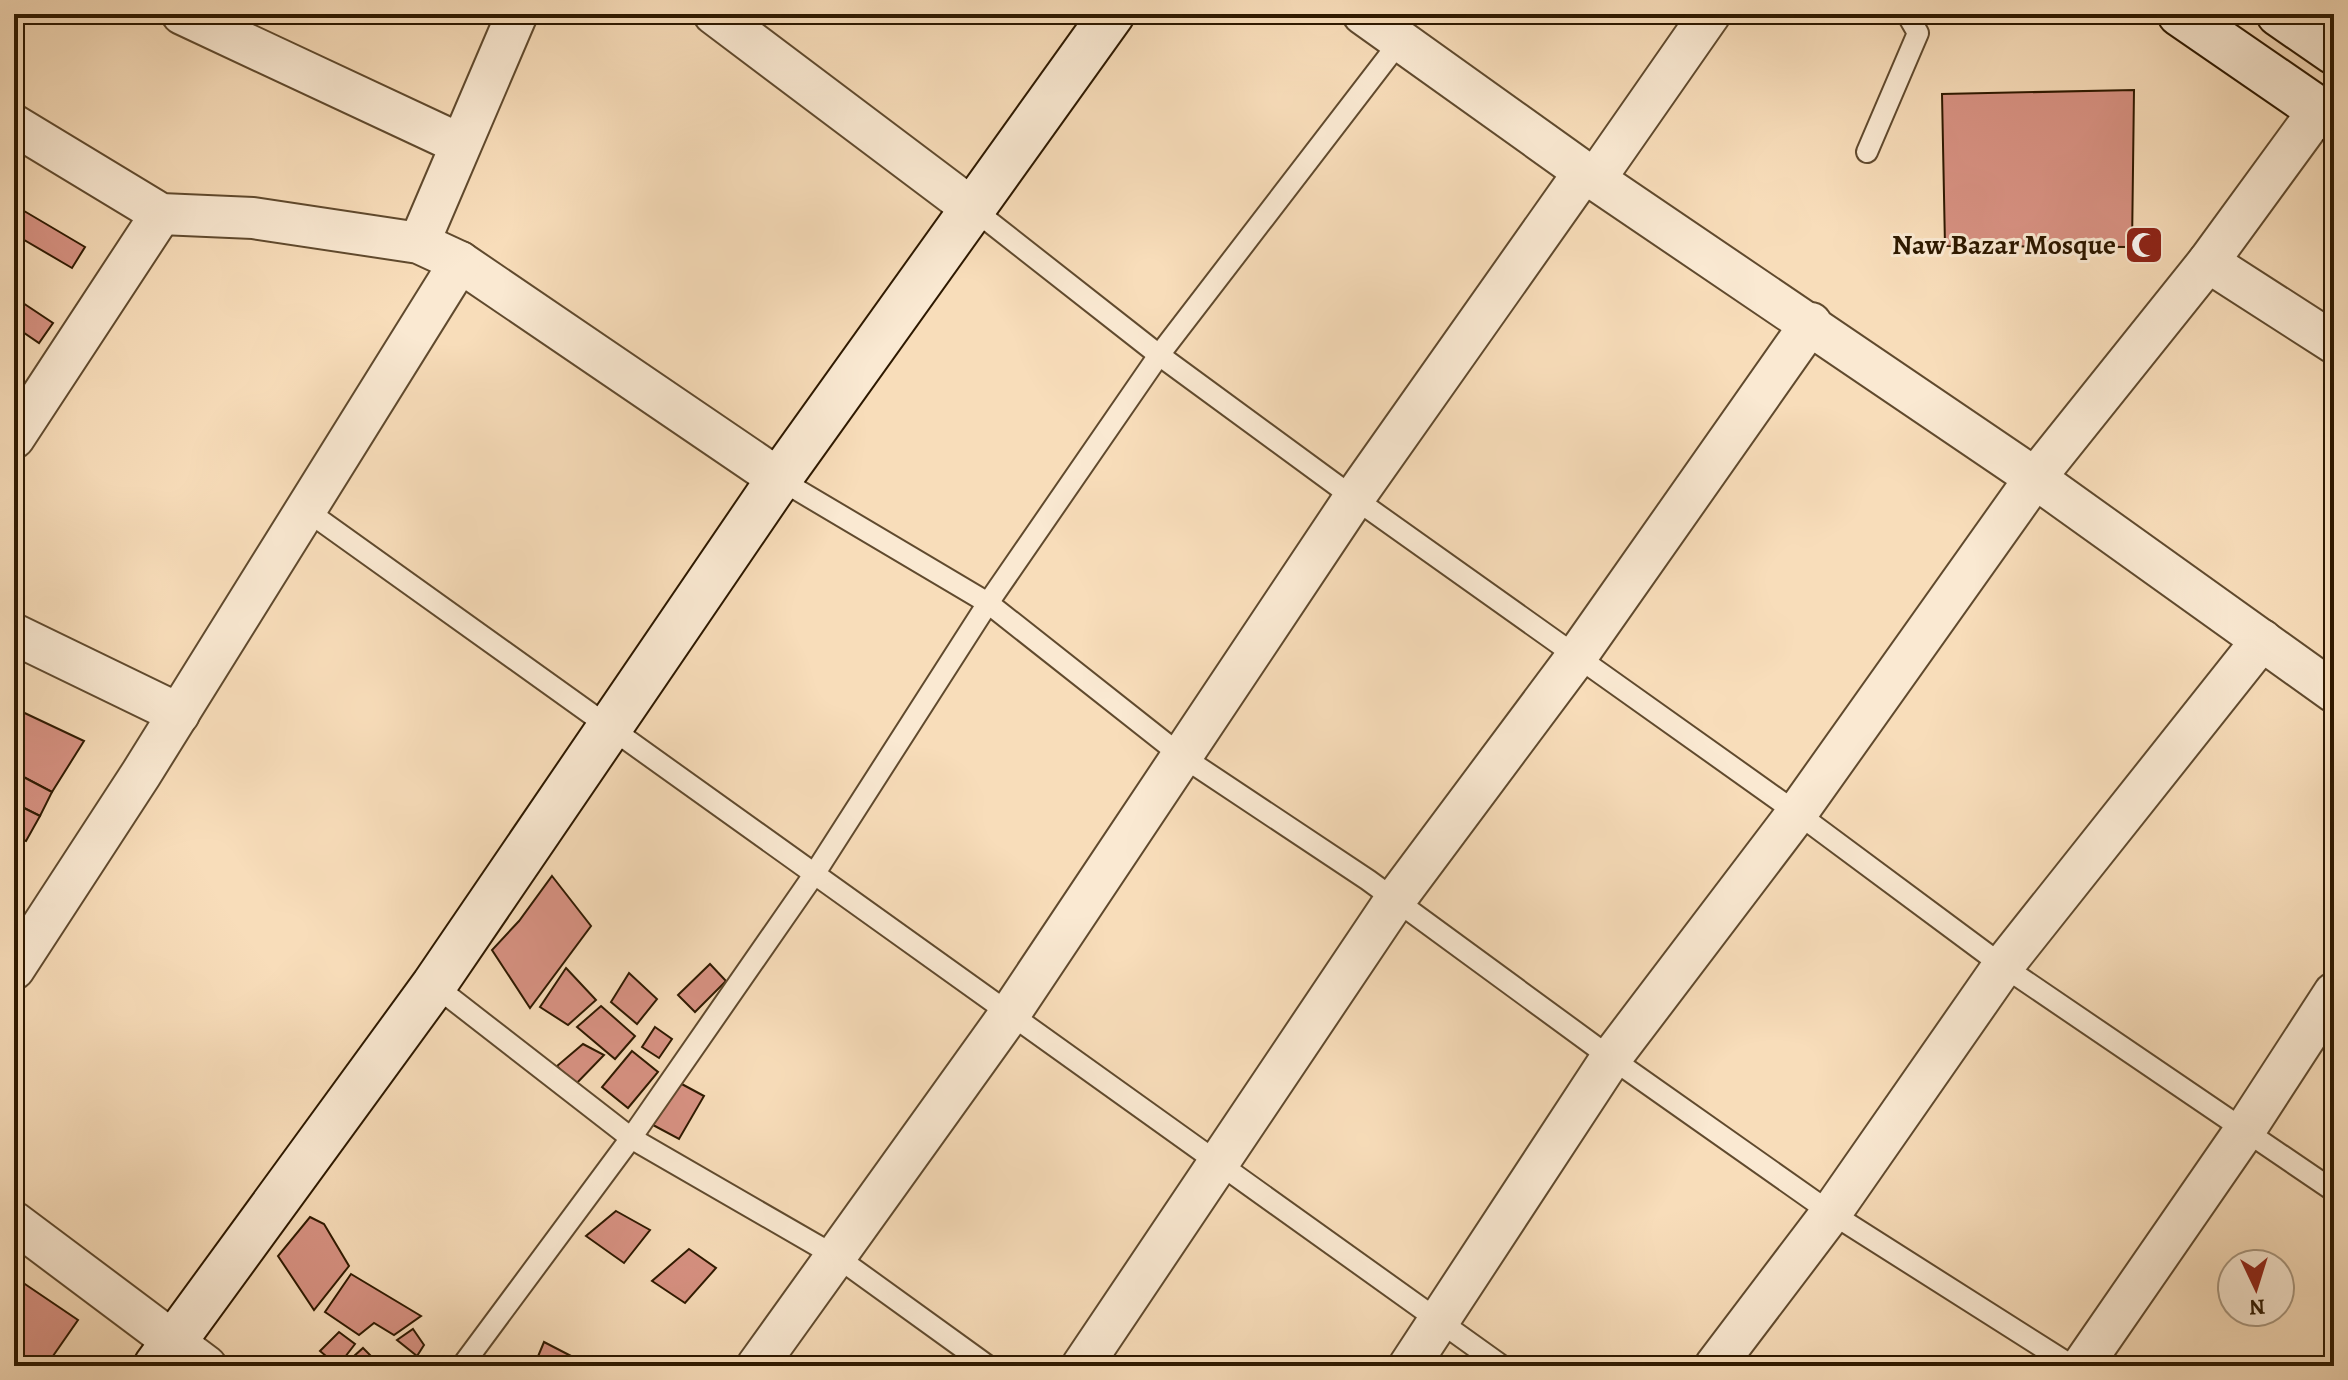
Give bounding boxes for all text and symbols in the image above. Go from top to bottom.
mosque icon: Naw Bazar Mosque [2123,224,2165,266]
place label: Naw Bazar Mosque [1892,226,2116,264]
north arrow [2216,1248,2296,1328]
text: N [2248,1291,2266,1322]

